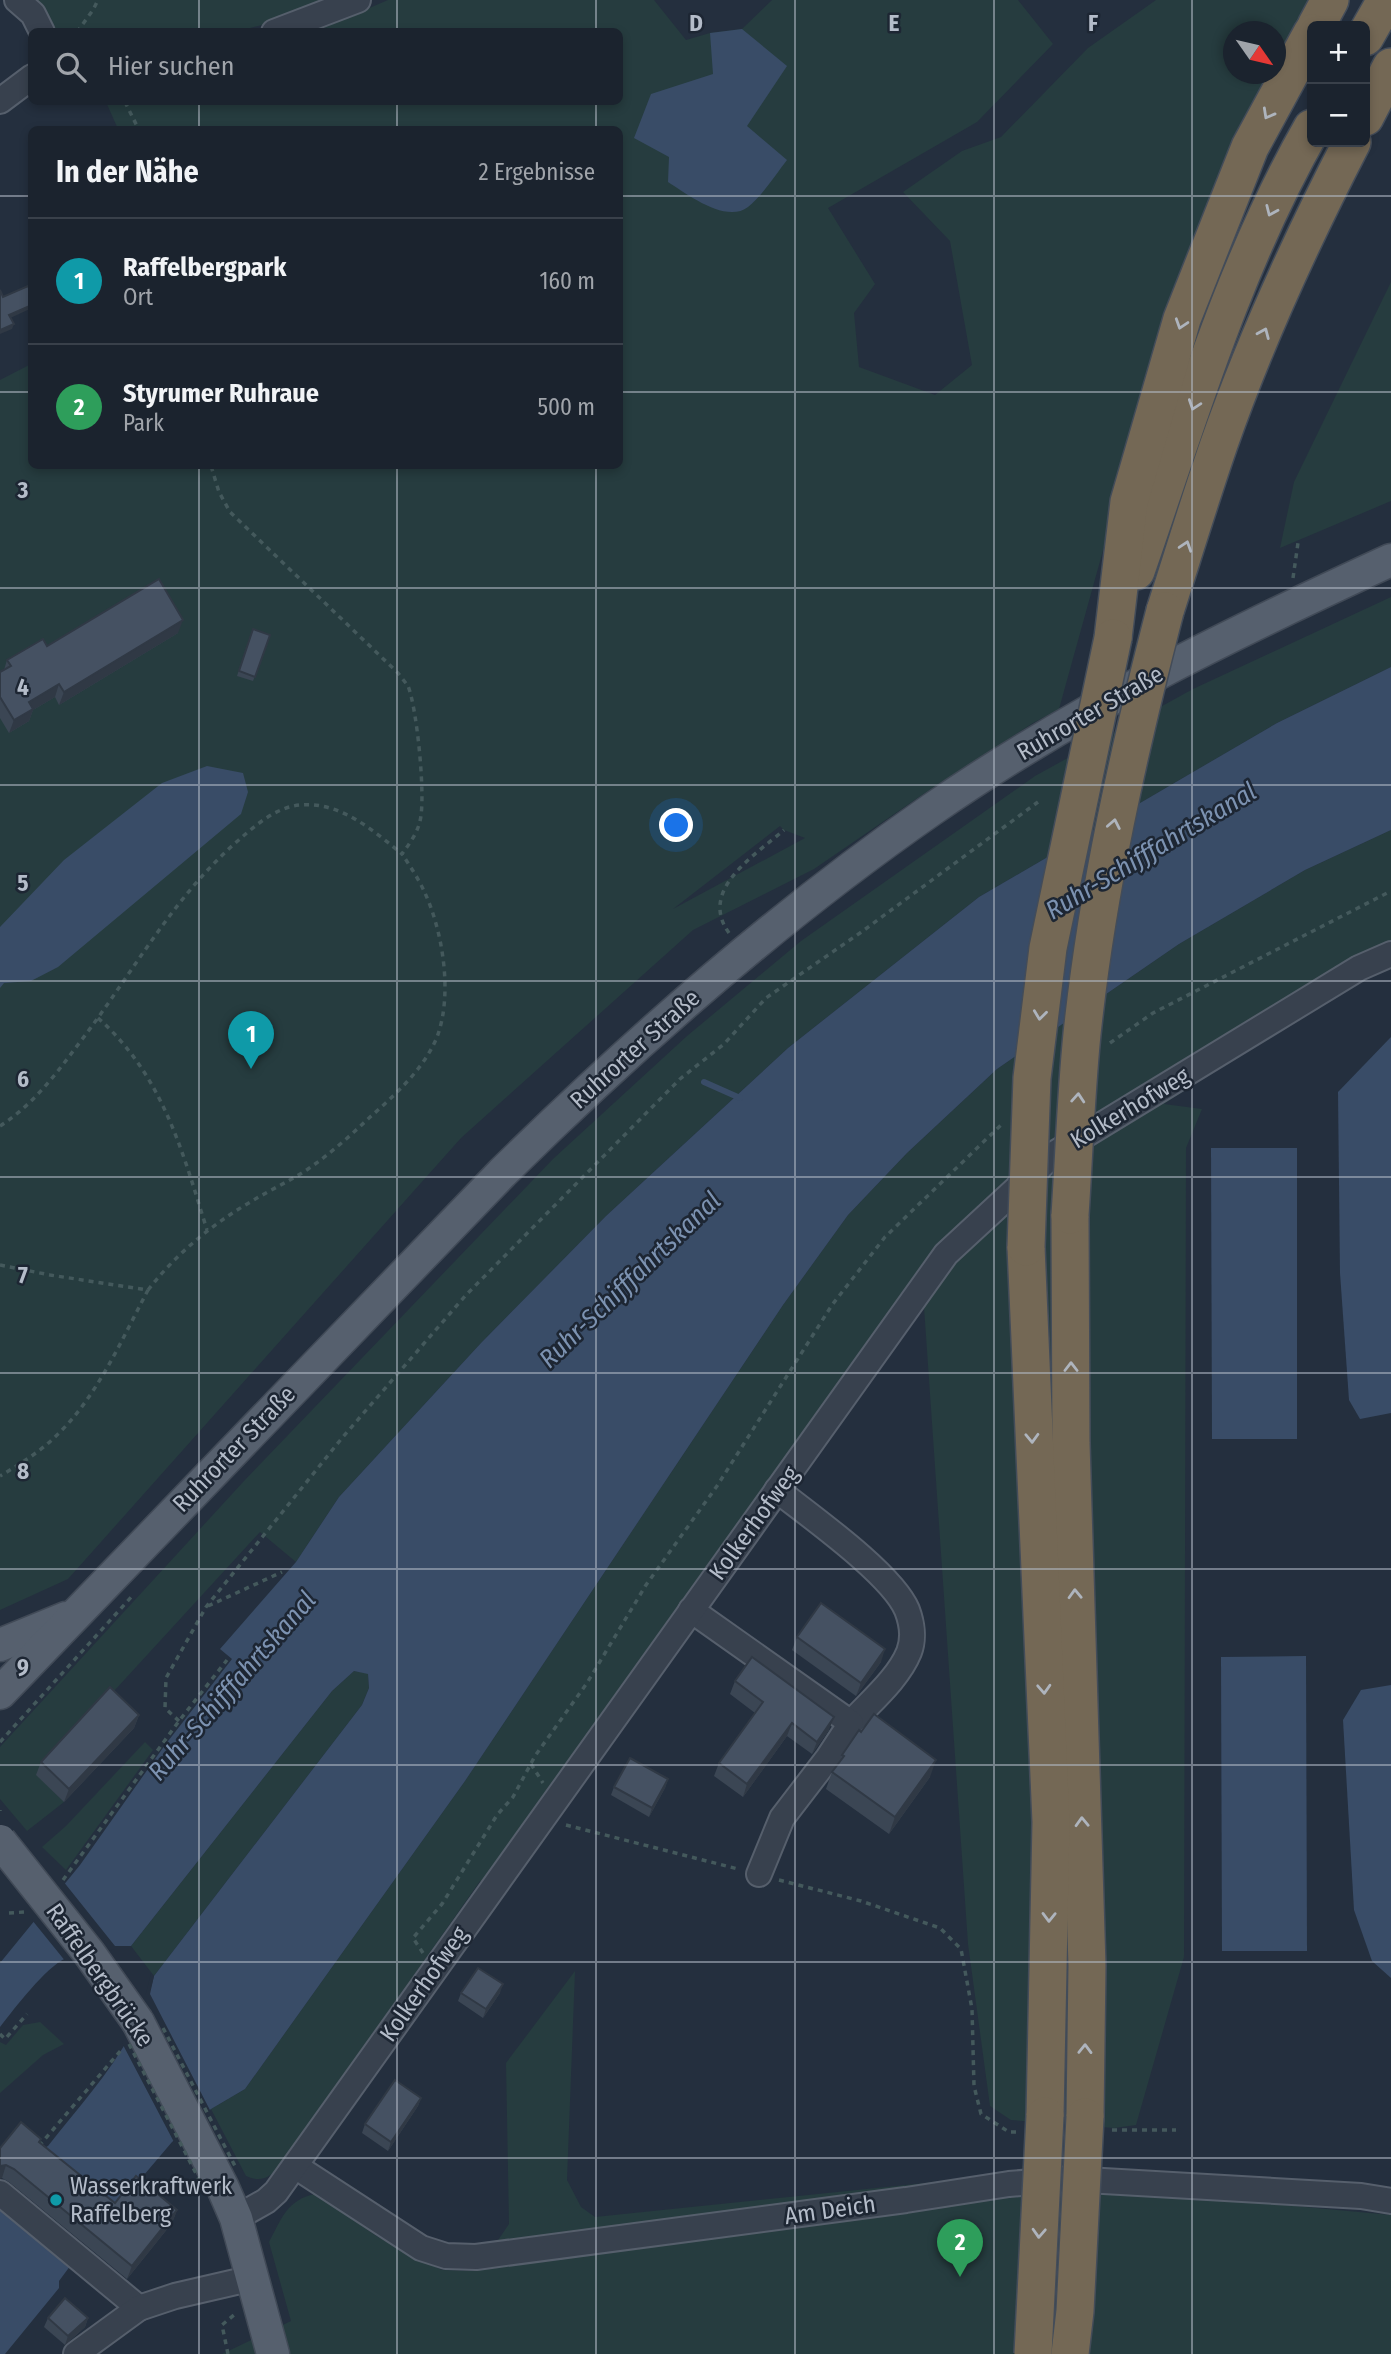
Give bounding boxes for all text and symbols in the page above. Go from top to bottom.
text: D [689,9,703,37]
text: E [889,9,900,37]
text: F [1088,9,1098,37]
north arrow [1223,21,1286,84]
map controls [1307,21,1370,147]
button: + [1307,21,1370,84]
search box [28,28,623,105]
icon: search [52,48,90,86]
text: Hier suchen [108,51,234,82]
button: − [1307,84,1370,147]
one-way arrow [1263,107,1276,119]
text: In der Nähe [56,154,199,190]
text: 2 Ergebnisse [478,158,595,186]
one-way arrow [1265,204,1279,216]
text: Raffelbergpark [123,252,286,283]
text: 1 [74,267,84,295]
text: 160 m [540,267,595,295]
text: Ort [123,283,153,311]
one-way arrow [1174,318,1189,330]
one-way arrow [1256,327,1270,340]
text: Styrumer Ruhraue [123,378,319,409]
text: 2 [74,393,84,421]
text: 500 m [537,393,595,421]
one-way arrow [1188,398,1202,410]
text: Park [123,409,164,437]
text: 3 [17,476,29,504]
one-way arrow [1178,541,1192,553]
street label: Ruhrorter Straße [1012,660,1168,766]
text: 4 [17,673,29,701]
water label: Ruhr-Schifffahrtskanal [1040,776,1262,926]
your location [659,808,693,842]
one-way arrow [1106,818,1121,830]
text: 5 [17,869,29,897]
street label: Ruhrorter Straße [565,984,705,1114]
one-way arrow [1032,1010,1047,1021]
pin: 1 [228,1011,274,1069]
street label: Kolkerhofweg [1065,1061,1195,1155]
text: 6 [17,1065,29,1093]
one-way arrow [1070,1092,1085,1103]
water label: Ruhr-Schifffahrtskanal [533,1185,727,1375]
text: 7 [18,1261,28,1289]
one-way arrow [1063,1361,1079,1371]
street label: Ruhrorter Straße [167,1380,301,1518]
one-way arrow [1025,1432,1040,1443]
text: 8 [17,1457,29,1485]
street label: Kolkerhofweg [703,1460,805,1585]
water label: Ruhr-Schifffahrtskanal [142,1585,323,1787]
one-way arrow [1068,1588,1083,1599]
text: 9 [17,1653,29,1681]
one-way arrow [1037,1684,1052,1695]
one-way arrow [1074,1816,1090,1826]
street label: Raffelbergbrücke [40,1898,160,2052]
one-way arrow [1041,1912,1057,1922]
street label: Kolkerhofweg [374,1921,474,2047]
one-way arrow [1078,2043,1093,2054]
place label: Wasserkraftwerk Raffelberg [70,2172,233,2228]
street label: Am Deich [783,2190,877,2230]
marker: Wasserkraftwerk Raffelberg [48,2192,64,2208]
pin: 2 [937,2219,983,2277]
one-way arrow [1032,2228,1047,2239]

